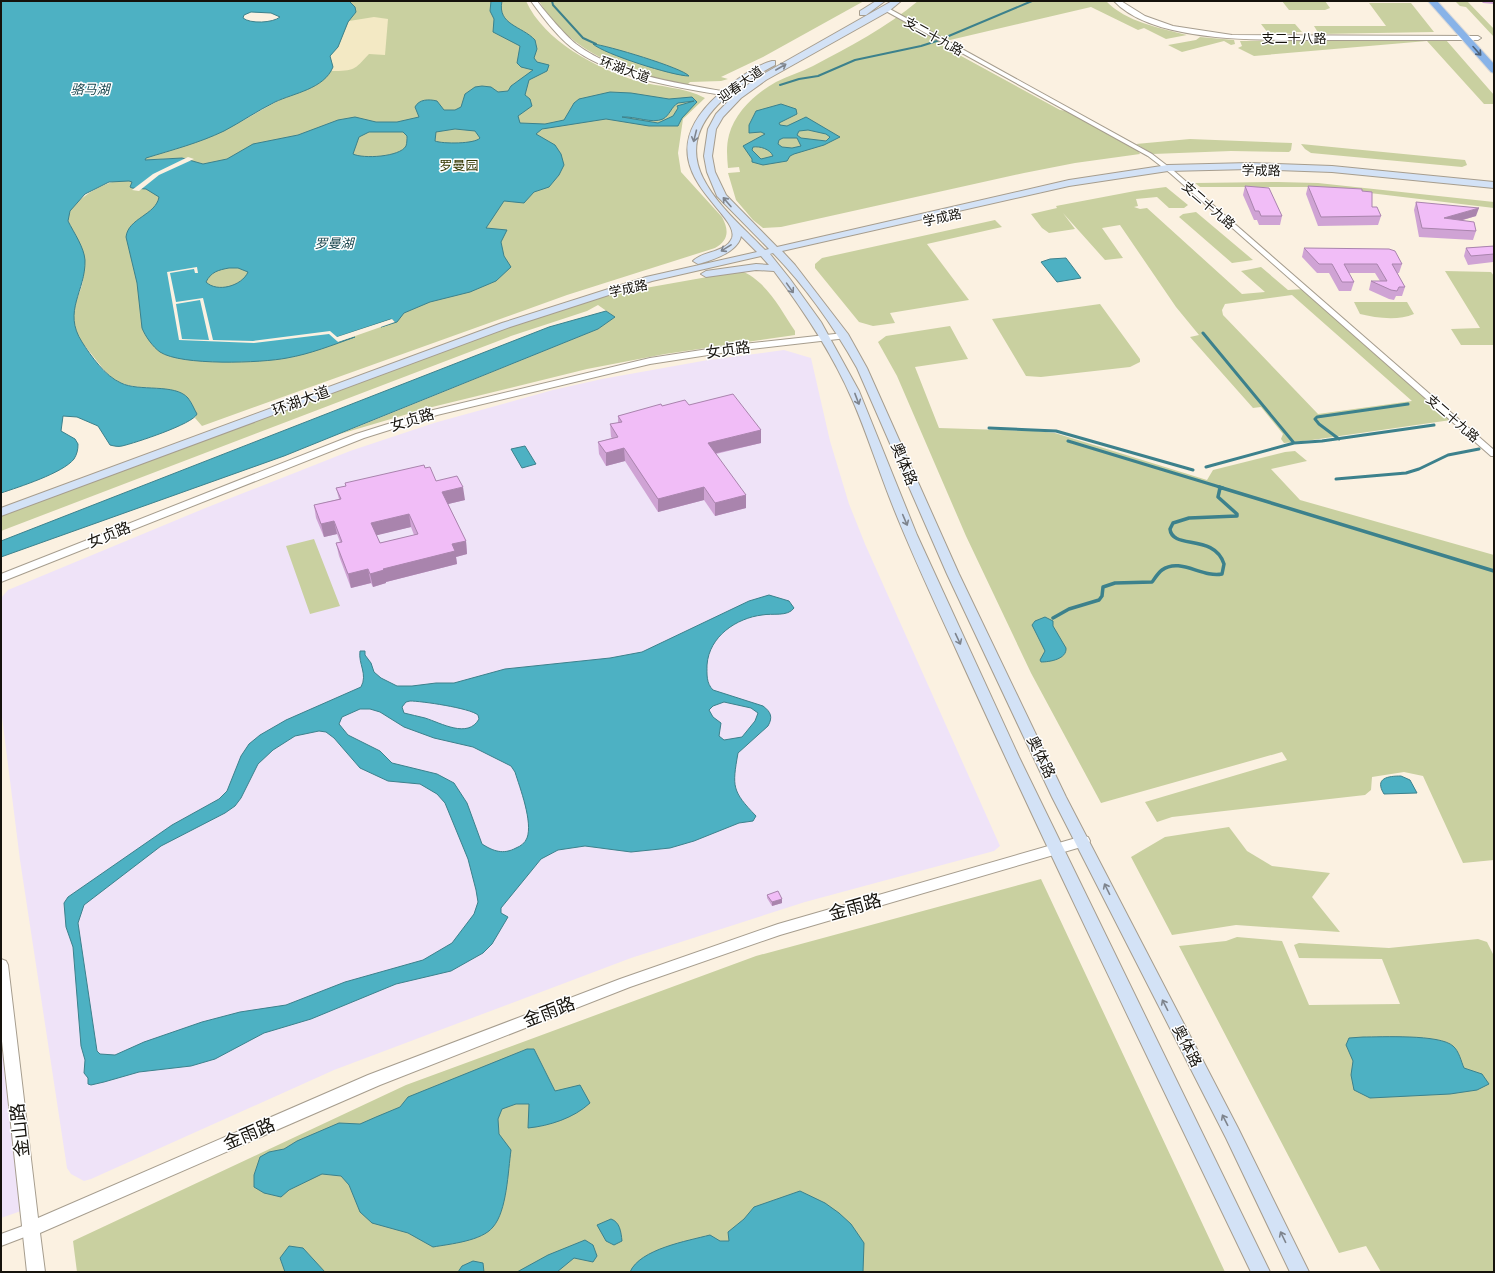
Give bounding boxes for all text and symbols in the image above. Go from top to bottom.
street label: 支二十九路 [901,13,966,60]
street label: 支二十八路 [1261,30,1327,47]
one-way arrow [1472,46,1482,56]
street label: 环湖大道 [597,53,652,86]
street label: 迎春大道 [714,62,766,107]
one-way arrow [775,63,787,71]
water label: 骆马湖 [70,81,111,98]
one-way arrow [691,129,699,142]
park label: 罗曼园 [439,157,479,174]
street label: 学成路 [1241,162,1281,179]
street label: 支二十九路 [1179,178,1239,233]
one-way arrow [723,197,732,207]
street label: 学成路 [921,205,963,230]
water label: 罗曼湖 [314,235,355,252]
one-way arrow [721,244,732,252]
street label: 学成路 [607,276,649,301]
one-way arrow [786,282,795,293]
street label: 女贞路 [704,337,752,362]
street label: 环湖大道 [269,381,332,420]
street label: 支二十九路 [1423,391,1483,446]
one-way arrow [853,393,861,405]
street label: 女贞路 [388,404,436,435]
street label: 奥体路 [887,439,922,488]
one-way arrow [902,514,909,526]
street label: 女贞路 [84,517,133,552]
one-way arrow [955,632,962,644]
street label: 奥体路 [1023,732,1060,781]
one-way arrow [1103,883,1110,895]
street label: 金雨路 [826,888,884,925]
street label: 金雨路 [519,991,578,1032]
one-way arrow [1161,999,1169,1011]
street label: 奥体路 [1169,1021,1206,1070]
street label: 金山路 [5,1102,34,1158]
street label: 金雨路 [219,1112,278,1155]
one-way arrow [1221,1115,1228,1127]
one-way arrow [1279,1231,1286,1243]

